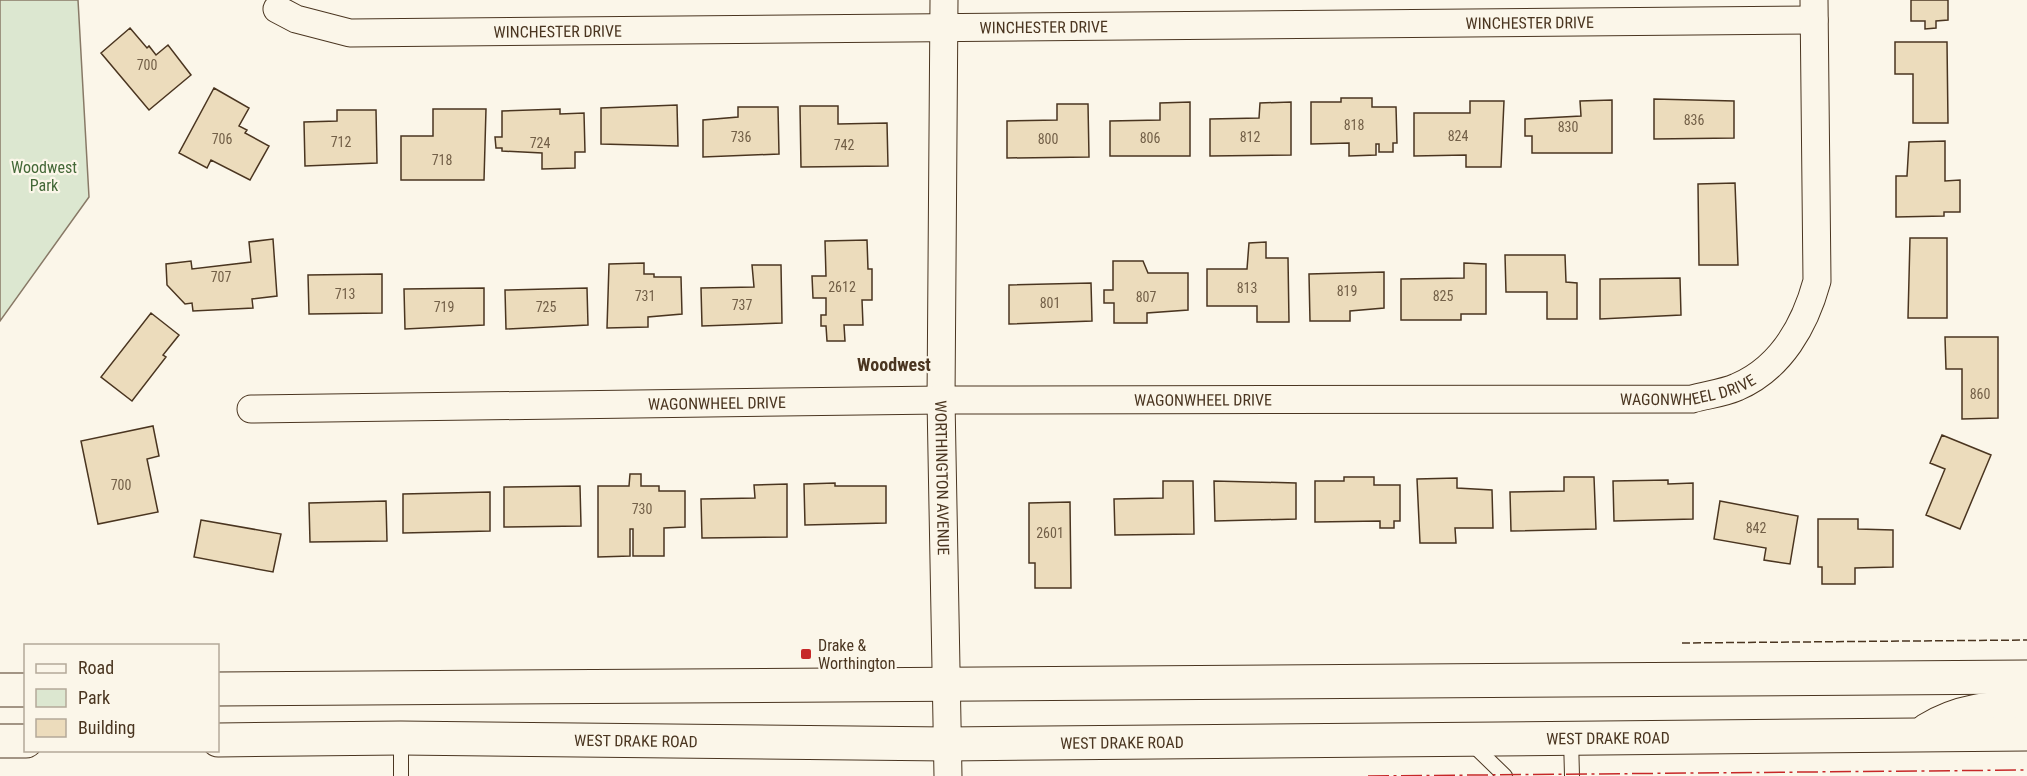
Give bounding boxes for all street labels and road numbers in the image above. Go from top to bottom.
street label: WINCHESTER DRIVE [1465,13,1594,33]
street label: WINCHESTER DRIVE [979,17,1108,37]
street label: WINCHESTER DRIVE [493,22,622,42]
street label: WAGONWHEEL DRIVE [1620,370,1759,409]
street label: WAGONWHEEL DRIVE [1134,391,1272,410]
street label: WAGONWHEEL DRIVE [648,393,786,414]
street label: WORTHINGTON AVENUE [931,400,953,556]
street label: WEST DRAKE ROAD [1546,728,1670,748]
street label: WEST DRAKE ROAD [574,731,698,751]
street label: WEST DRAKE ROAD [1060,733,1184,753]

